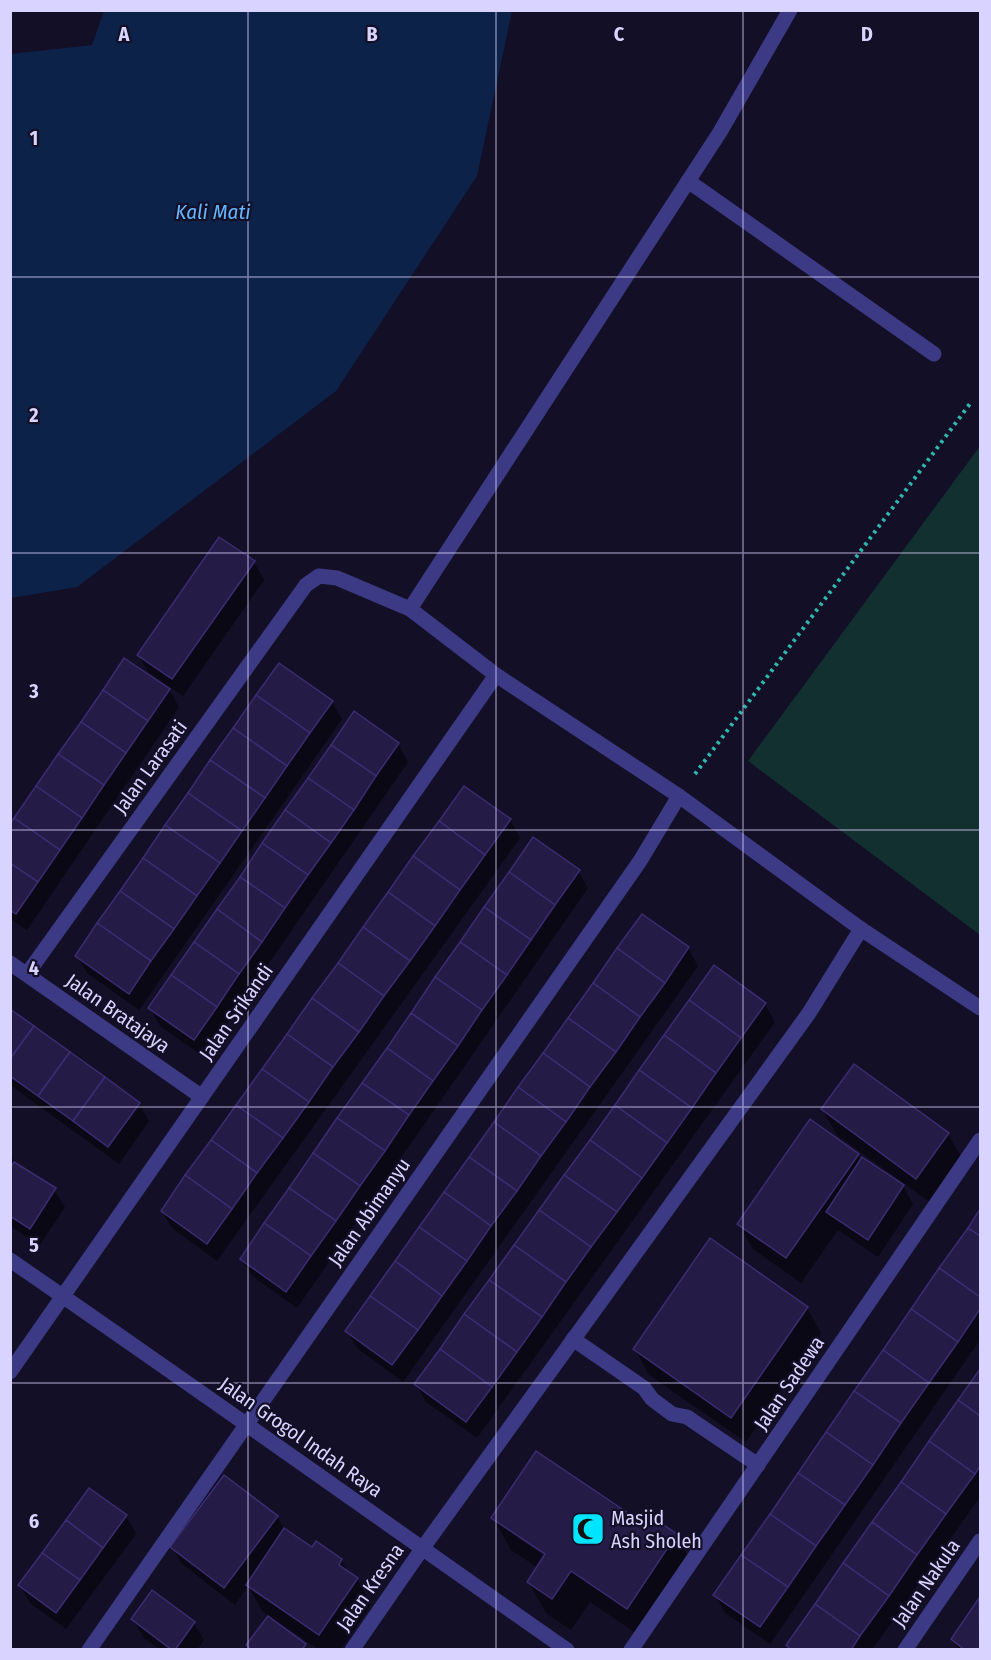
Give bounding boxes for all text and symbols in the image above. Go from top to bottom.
text: A [118,22,131,46]
text: B [366,22,378,46]
text: C [614,22,625,46]
text: D [861,22,873,46]
text: 1 [30,126,38,150]
water label: Kali Mati [175,199,251,225]
text: 2 [28,403,39,427]
text: 3 [28,679,39,703]
street label: Jalan Larasati [108,716,192,818]
text: 4 [29,956,39,980]
street label: Jalan Srikandi [194,959,278,1065]
street label: Jalan Bratajaya [61,968,175,1058]
street label: Jalan Abimanyu [323,1153,415,1271]
text: 5 [29,1233,39,1257]
street label: Jalan Sadewa [749,1331,829,1435]
street label: Jalan Grogol Indah Raya [215,1372,387,1502]
place label: Masjid Ash Sholeh [611,1506,702,1553]
text: 6 [29,1509,39,1533]
mosque icon: Masjid Ash Sholeh [570,1511,606,1547]
street label: Jalan Nakula [887,1534,965,1632]
street label: Jalan Kresna [331,1539,409,1635]

